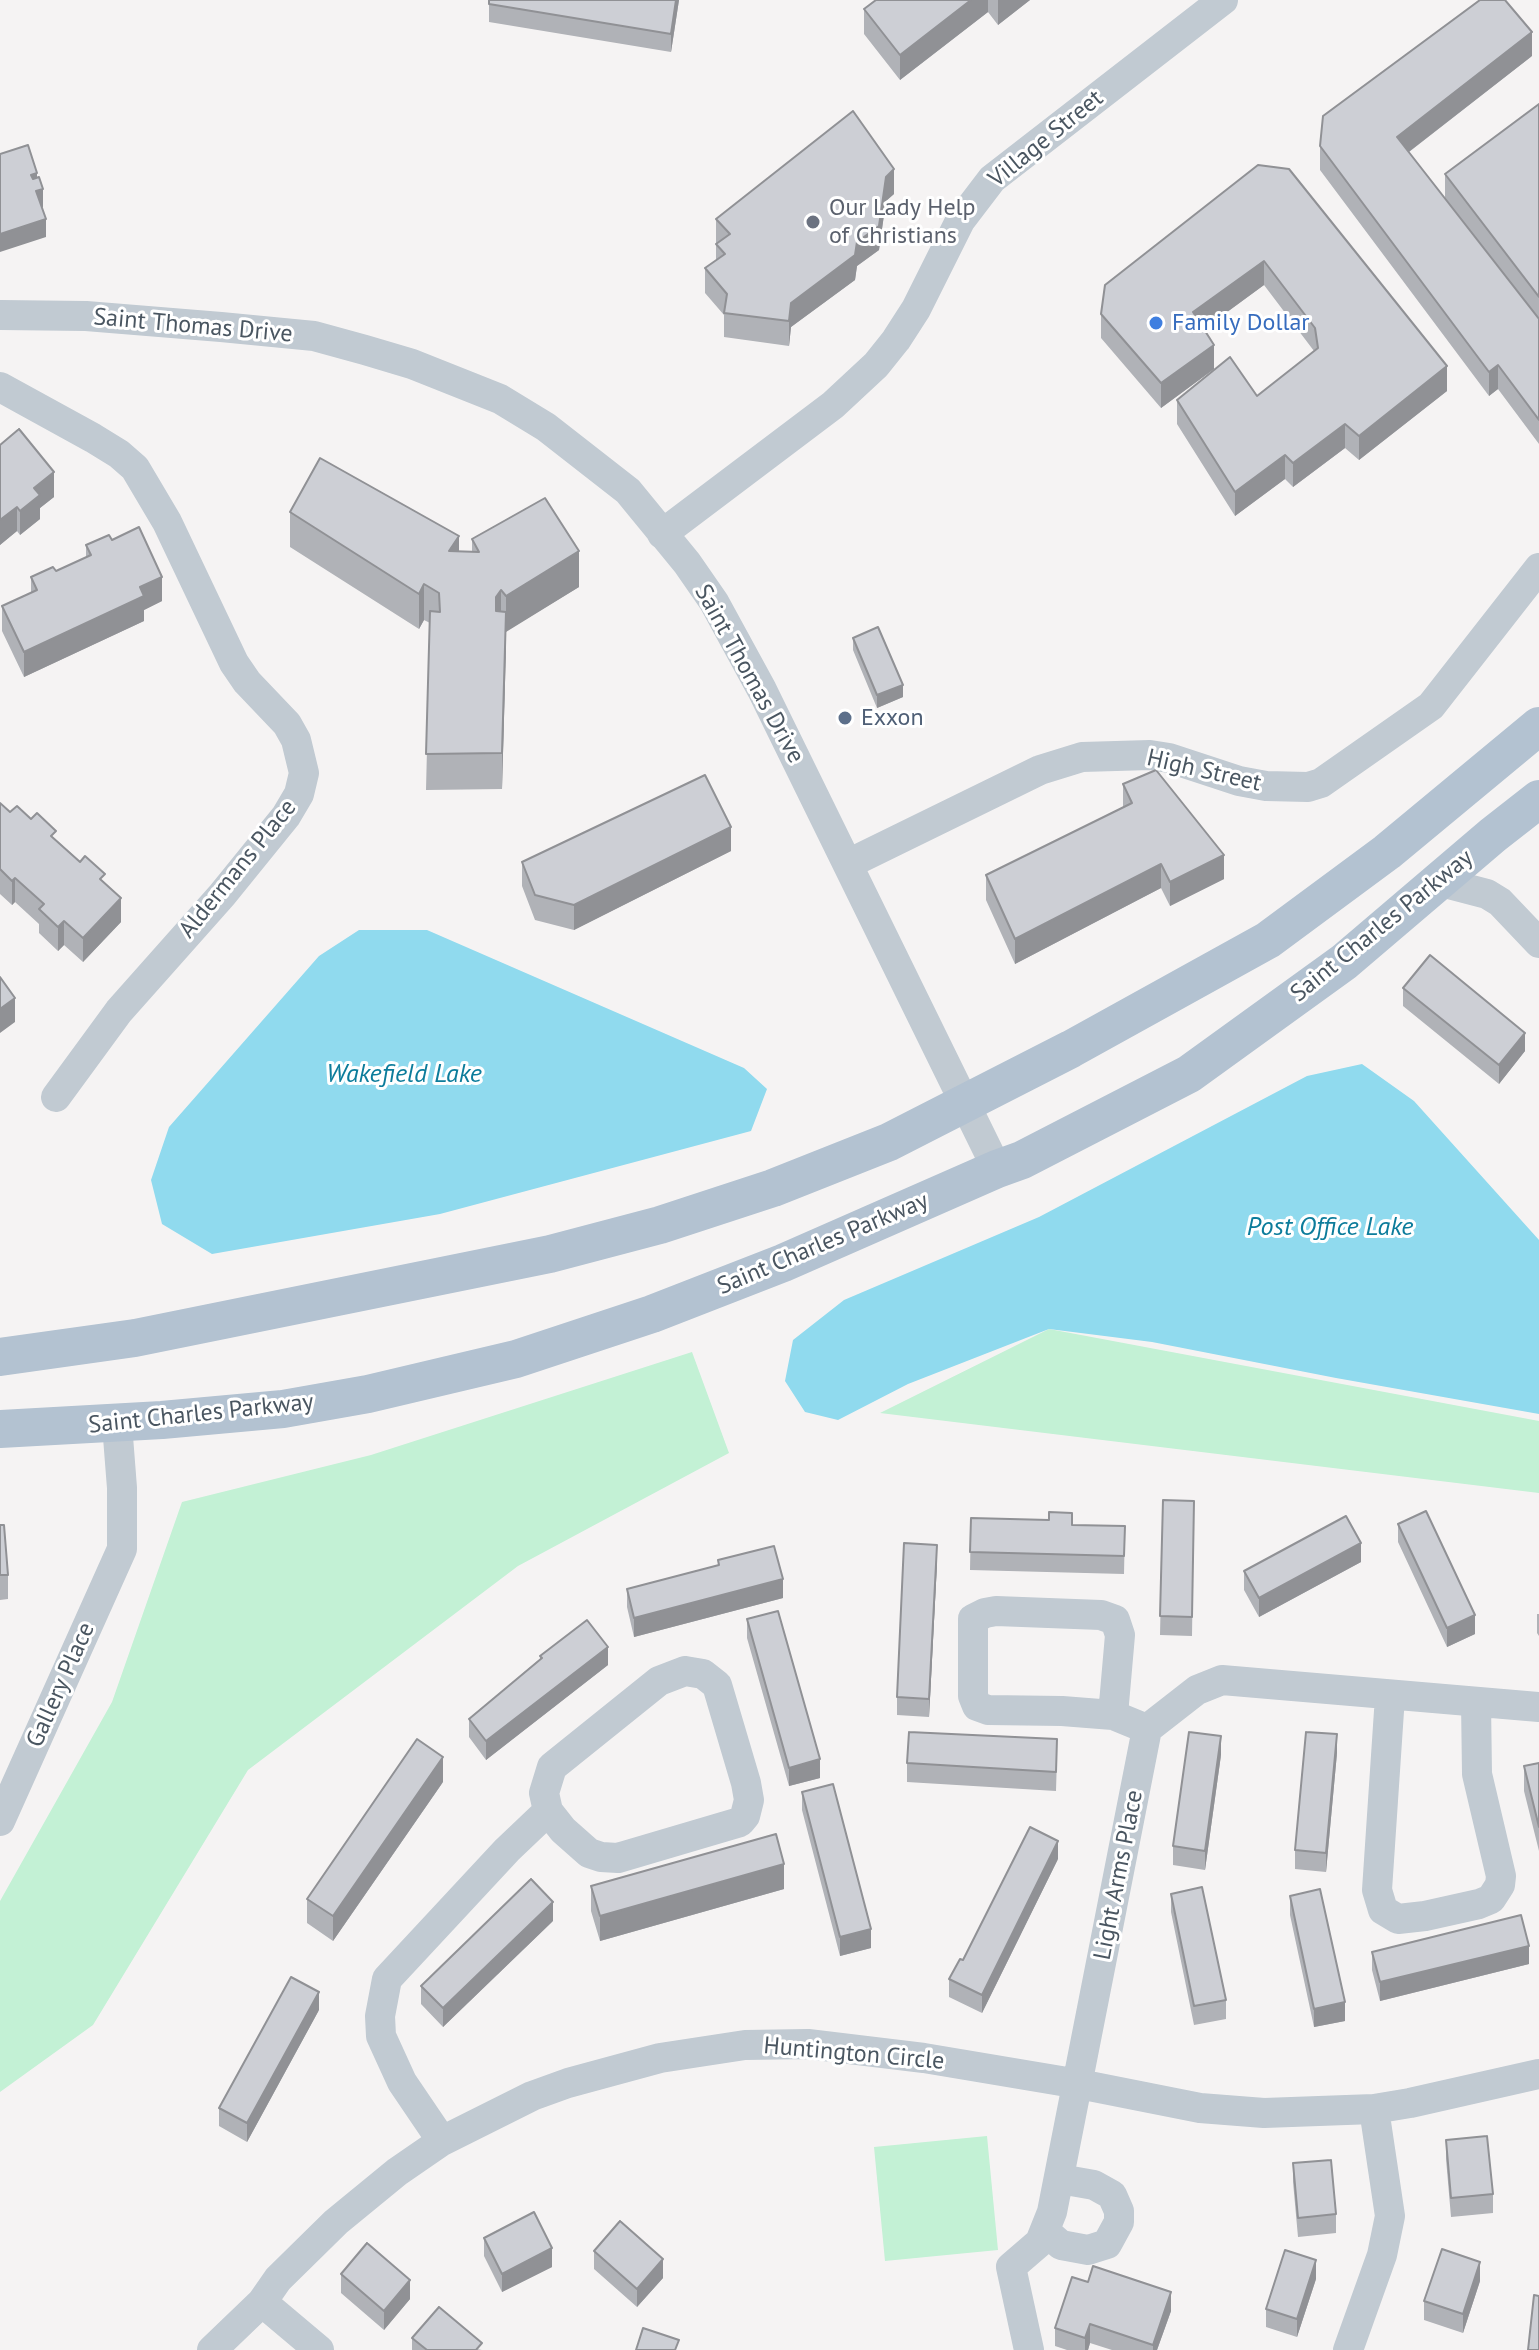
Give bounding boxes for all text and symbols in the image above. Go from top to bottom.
street label: Village Street [983,84,1109,194]
place label: Our Lady Help of Christians [829,194,976,250]
marker: Our Lady Help of Christians [804,213,822,231]
street label: Saint Thomas Drive [92,303,294,349]
place label: Family Dollar [1172,309,1309,337]
marker: Family Dollar [1147,314,1165,332]
street label: Saint Thomas Drive [688,580,810,768]
place label: Exxon [861,704,924,732]
marker: Exxon [836,709,854,727]
street label: High Street [1144,744,1264,798]
street label: Aldermans Place [173,794,303,944]
street label: Saint Charles Parkway [1285,844,1479,1008]
water label: Wakefield Lake [326,1059,482,1091]
street label: Saint Charles Parkway [713,1187,933,1301]
water label: Post Office Lake [1247,1212,1413,1244]
street label: Saint Charles Parkway [87,1388,315,1440]
street label: Gallery Place [21,1618,101,1752]
street label: Light Arms Place [1088,1788,1150,1962]
street label: Huntington Circle [762,2032,946,2076]

